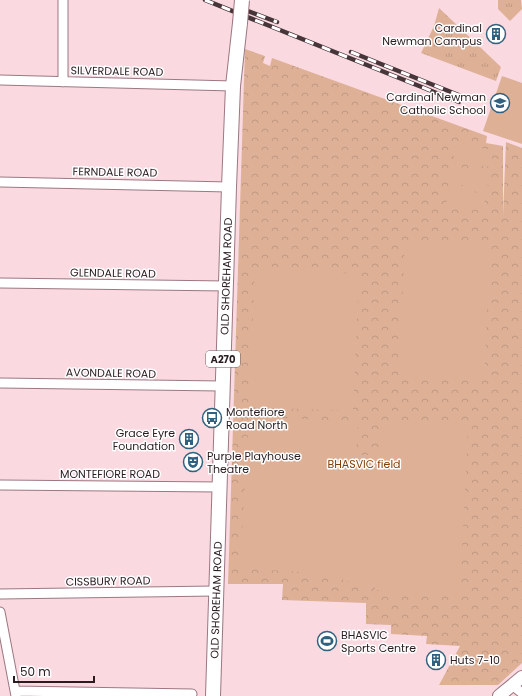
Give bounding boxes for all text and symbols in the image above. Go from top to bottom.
place label: Cardinal Newman Campus [382,20,482,49]
building icon: Cardinal Newman Campus [485,23,507,45]
street label: SILVERDALE ROAD [71,62,164,80]
place label: Cardinal Newman Catholic School [386,89,486,118]
school or university icon: Cardinal Newman Catholic School [489,92,511,114]
street label: FERNDALE ROAD [73,163,158,181]
street label: OLD SHOREHAM ROAD [216,217,236,335]
street label: GLENDALE ROAD [70,264,156,282]
road number: A270 [206,351,240,367]
street label: AVONDALE ROAD [66,364,156,382]
place label: Montefiore Road North [226,404,287,433]
bus stop icon: Montefiore Road North [201,407,223,429]
place label: Grace Eyre Foundation [113,425,175,454]
building icon: Grace Eyre Foundation [178,428,200,450]
place label: Purple Playhouse Theatre [207,448,301,477]
theatre icon: Purple Playhouse Theatre [182,451,204,473]
park label: BHASVIC field [327,456,401,472]
street label: MONTEFIORE ROAD [60,466,160,482]
street label: OLD SHOREHAM ROAD [206,541,226,659]
street label: CISSBURY ROAD [65,572,151,590]
place label: BHASVIC Sports Centre [341,627,416,656]
sports icon: BHASVIC Sports Centre [316,630,338,652]
building icon: Huts 7-10 [425,649,447,671]
place label: Huts 7-10 [450,652,500,668]
scale bar [14,658,94,684]
text: 50 m [20,663,51,680]

